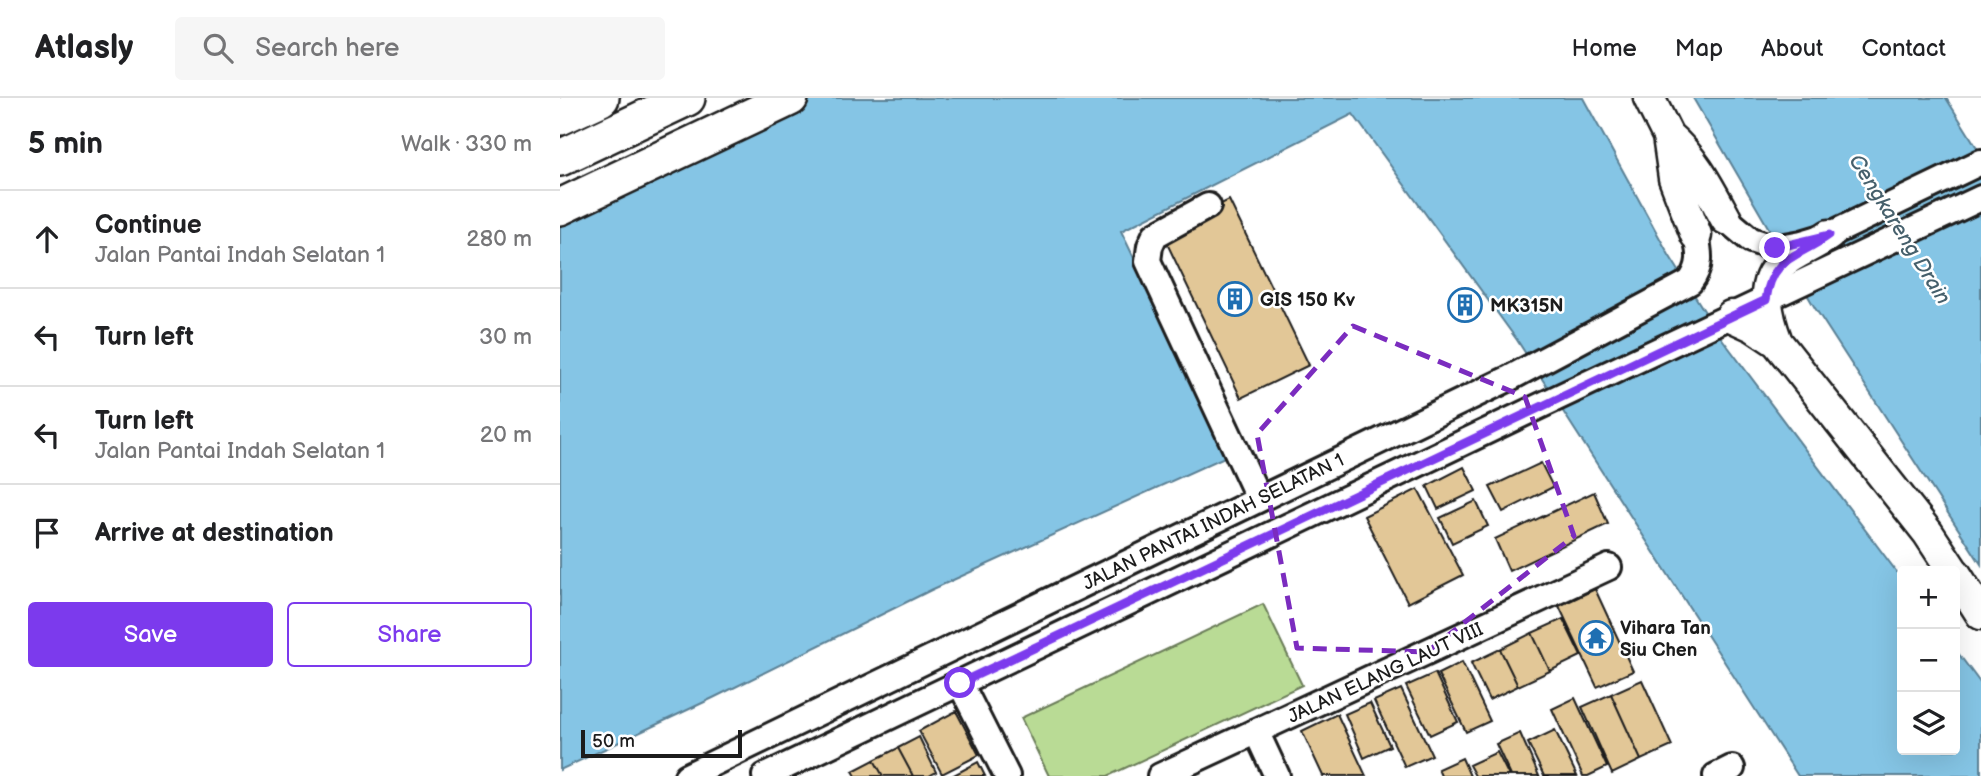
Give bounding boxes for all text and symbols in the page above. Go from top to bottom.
search box [175,17,665,80]
text: Atlasly [35,28,133,68]
icon: search [199,29,237,67]
text: Search here [255,33,399,64]
text: Home [1572,34,1637,63]
text: Map [1675,34,1723,63]
text: About [1761,34,1823,63]
text: Contact [1861,34,1946,63]
text: 5 min [28,126,103,162]
text: Walk · 330 m [401,130,532,158]
water label: Cengkareng Drain [1843,150,1956,309]
text: Continue [95,210,202,241]
icon: ahead [28,220,66,258]
text: 280 m [466,225,532,253]
route end [1759,232,1790,263]
text: Jalan Pantai Indah Selatan 1 [95,241,385,269]
building icon: GIS 150 Kv [1216,280,1254,318]
building icon: MK315N [1446,286,1484,324]
place label: GIS 150 Kv [1260,289,1355,312]
place label: MK315N [1490,295,1564,318]
icon: left [28,318,66,356]
text: Turn left [95,322,194,353]
text: 30 m [479,323,532,351]
text: Turn left [95,406,194,437]
icon: left [28,416,66,454]
text: 20 m [480,421,532,449]
text: Jalan Pantai Indah Selatan 1 [95,437,385,465]
street label: JALAN PANTAI INDAH SELATAN 1 [1079,449,1348,596]
icon: arrive [28,514,66,552]
text: Arrive at destination [95,518,334,549]
map controls [1897,566,1960,755]
button: + [1897,566,1960,629]
button: Save [28,602,273,667]
button: Share [287,602,532,667]
place label: Vihara Tan Siu Chen [1620,617,1711,662]
street label: JALAN ELANG LAUT VIII [1284,618,1487,729]
temple icon: Vihara Tan Siu Chen [1577,619,1615,657]
button: − [1897,629,1960,692]
route start [944,667,975,698]
button: layers [1897,692,1960,755]
scale bar [581,727,742,759]
text: 50 m [592,730,635,753]

